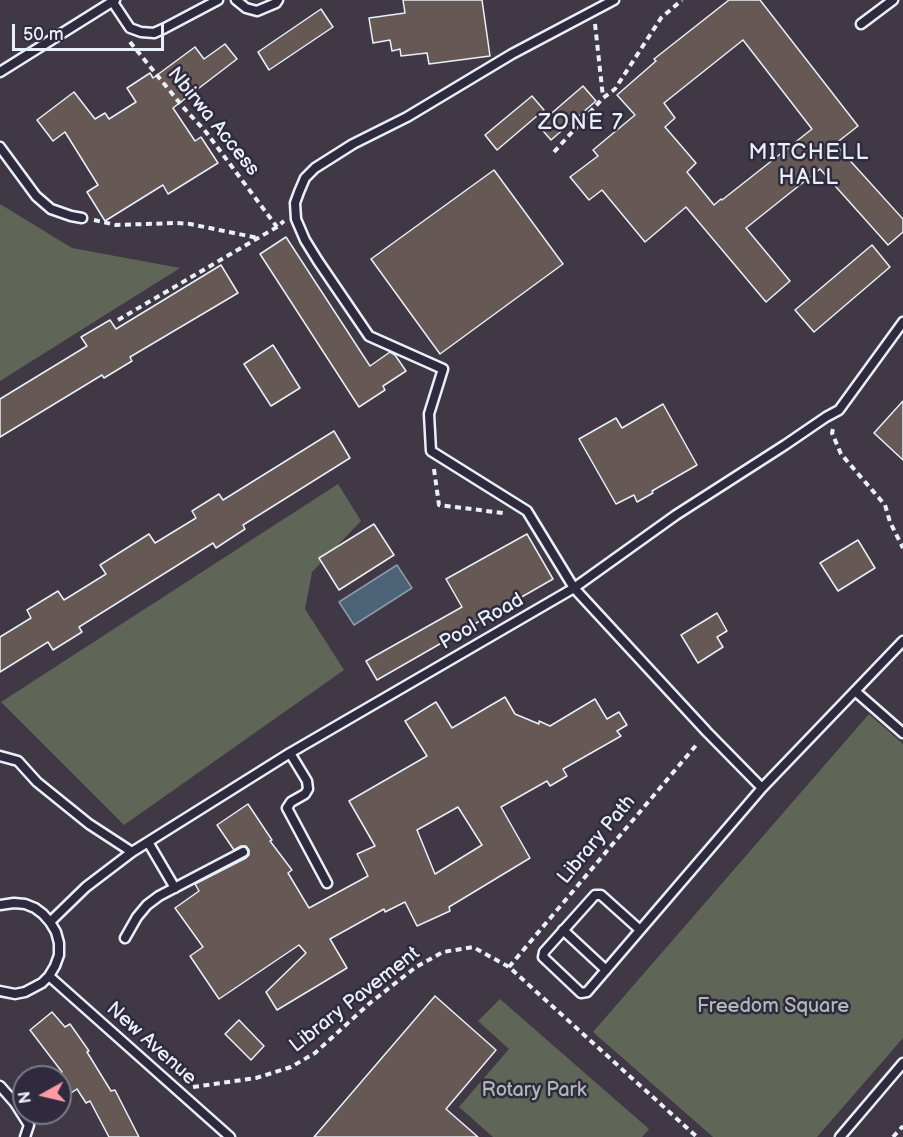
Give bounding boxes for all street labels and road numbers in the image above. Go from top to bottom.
street label: Nbirwa Access [162,63,264,181]
street label: Pool Road [436,588,528,656]
street label: Library Path [553,791,641,889]
street label: Library Pavement [285,942,425,1058]
street label: New Avenue [101,997,201,1091]

